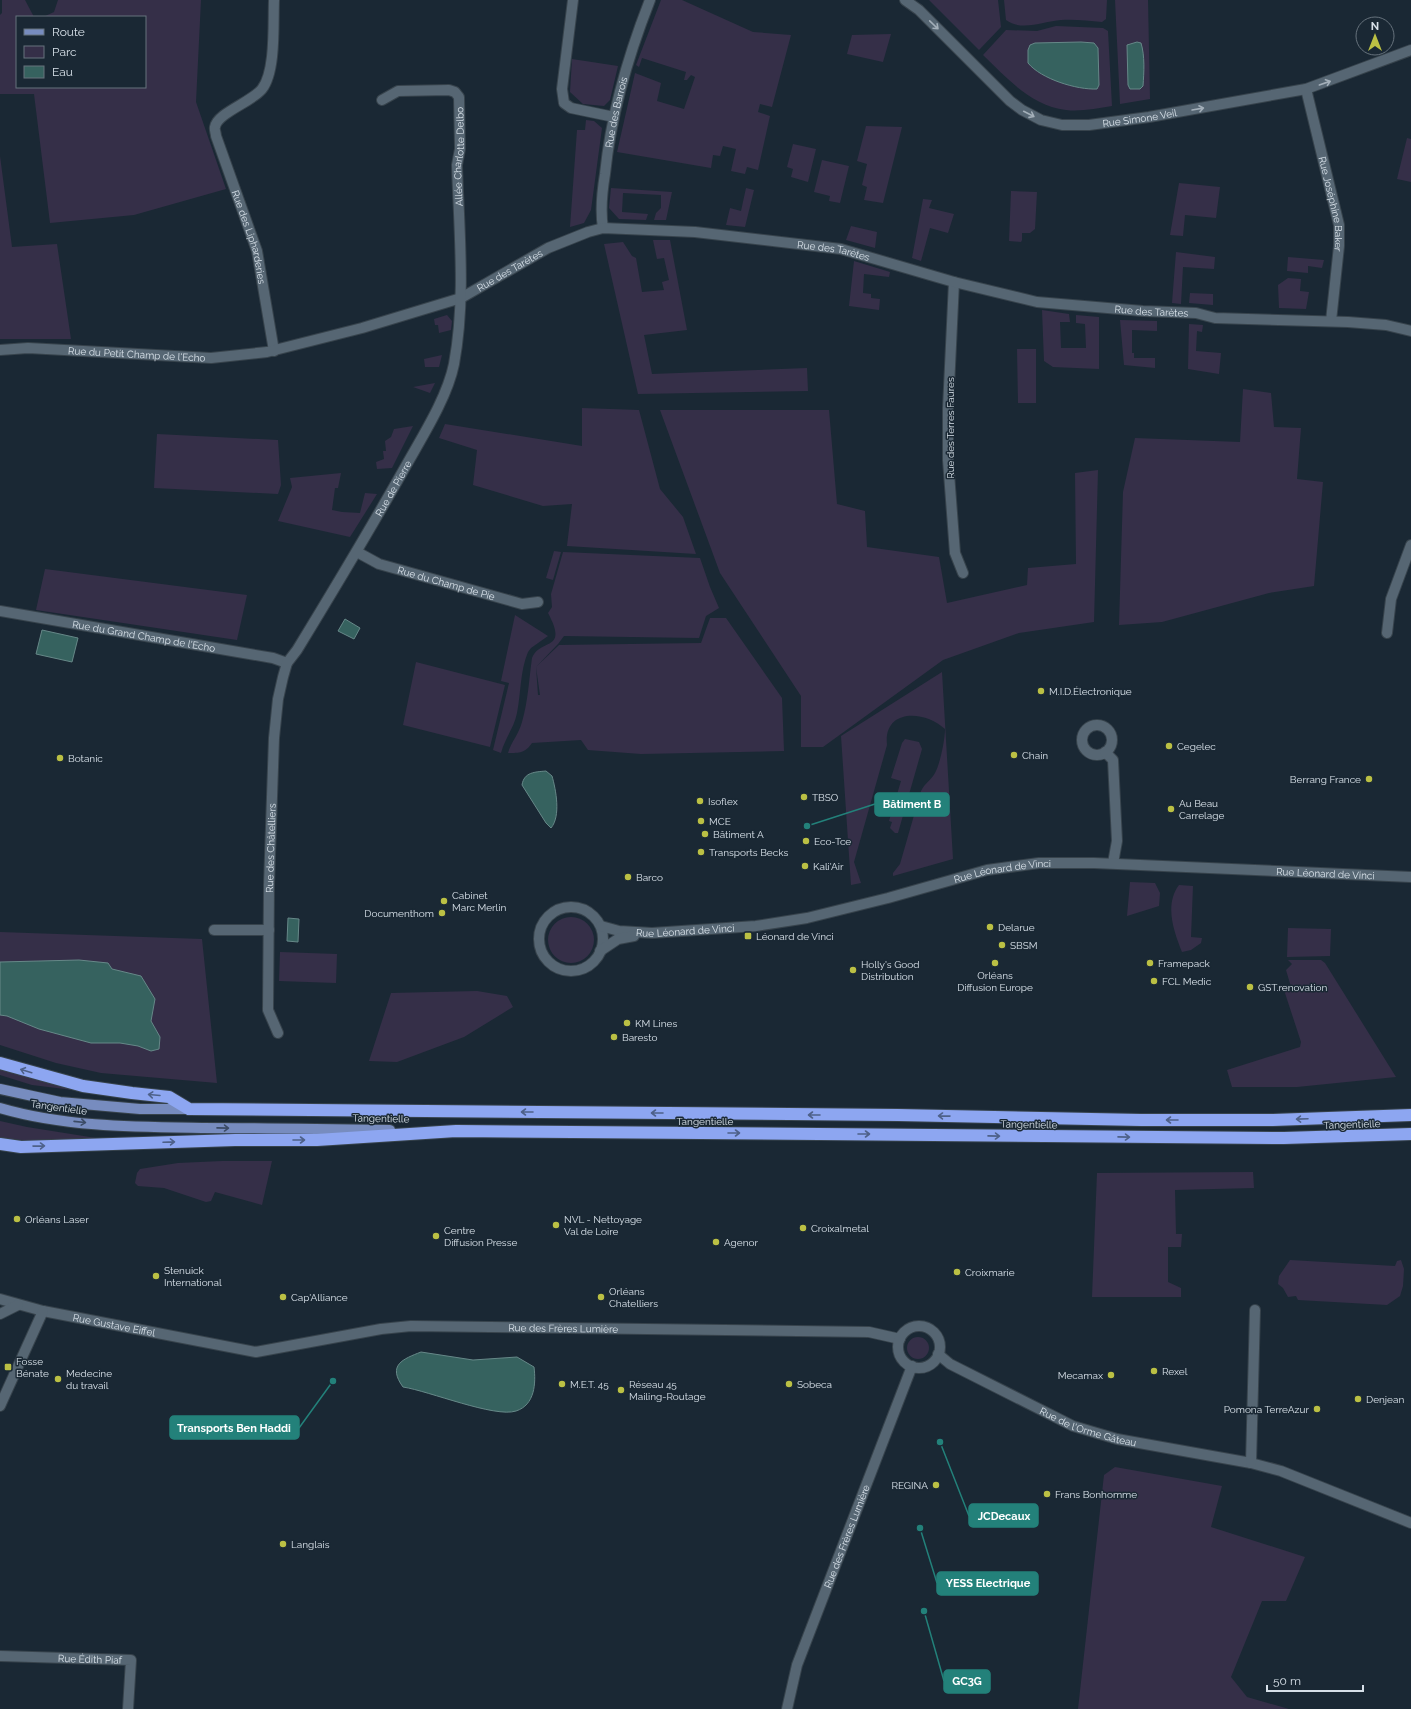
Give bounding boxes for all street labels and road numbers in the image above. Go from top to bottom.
street label: Rue des Barrois [603,76,630,149]
street label: Allée Charlotte Delbo [452,107,466,206]
street label: Rue Simone Veil [1102,107,1178,129]
street label: Rue Joséphine Baker [1317,155,1344,253]
street label: Rue des Lipharderies [230,189,268,285]
street label: Rue des Tarètes [797,239,871,263]
street label: Rue des Tarètes [475,247,545,294]
street label: Rue des Tarètes [1114,304,1189,319]
street label: Rue du Petit Champ de l'Echo [68,345,206,364]
street label: Rue des Terres Faures [945,377,956,479]
street label: Rue de Pierre [373,459,414,518]
street label: Rue du Champ de Pie [396,564,496,602]
street label: Rue du Grand Champ de l'Echo [71,619,216,654]
street label: Rue des Châtelliers [264,803,278,893]
street label: Rue Léonard de Vinci [953,858,1051,885]
street label: Rue Léonard de Vinci [1276,866,1375,881]
street label: Rue Léonard de Vinci [636,922,735,939]
street label: Tangentielle [30,1098,88,1117]
street label: Tangentielle [352,1113,410,1124]
street label: Tangentielle [677,1116,734,1127]
street label: Tangentielle [1323,1118,1381,1131]
street label: Tangentielle [1000,1119,1058,1130]
street label: Rue Gustave Eiffel [72,1312,156,1339]
street label: Rue des Frères Lumière [508,1322,618,1335]
street label: Rue de l'Orme Gâteau [1038,1405,1137,1448]
street label: Rue des Frères Lumière [822,1483,872,1590]
street label: Rue Édith Piaf [58,1653,123,1666]

